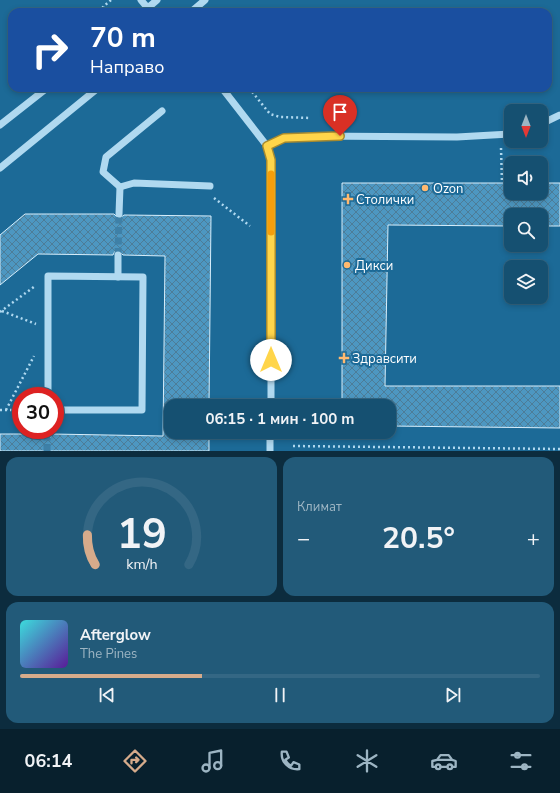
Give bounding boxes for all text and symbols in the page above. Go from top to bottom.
text: 70 m [90,19,156,57]
icon: right [24,24,76,76]
text: Направо [90,55,164,79]
pin [323,95,357,136]
icon: arrive [329,101,351,123]
north arrow [504,104,548,148]
map controls [504,104,548,304]
button: sound [504,156,548,200]
place label: Ozon [433,180,463,198]
marker: Ozon [420,183,430,193]
place label: Столички [356,191,414,209]
marker: Столички [343,194,353,204]
button: search [504,208,548,252]
place label: Дикси [355,257,393,275]
marker: Дикси [342,260,352,270]
button: layers [504,260,548,304]
position arrow [250,339,292,381]
place label: Здравсити [352,350,417,368]
marker: Здравсити [339,353,349,363]
speed limit sign: 30 [12,387,64,439]
text: 06:15 · 1 мин · 100 m [205,409,355,429]
text: Климат [297,498,342,516]
text: 19 [117,505,166,562]
text: 20.5° [382,518,455,559]
text: − [297,524,310,554]
text: + [527,524,540,554]
text: km/h [126,554,157,573]
text: Afterglow [80,625,151,645]
text: The Pines [80,645,137,663]
icon: previous [96,684,118,706]
icon: pause [269,684,291,706]
icon: next [442,684,464,706]
icon: directions [121,747,149,775]
icon: music [199,747,227,775]
icon: phone [276,747,304,775]
icon: climate [353,747,381,775]
icon: car [430,747,458,775]
icon: filters [507,747,535,775]
text: 06:14 [25,749,72,773]

